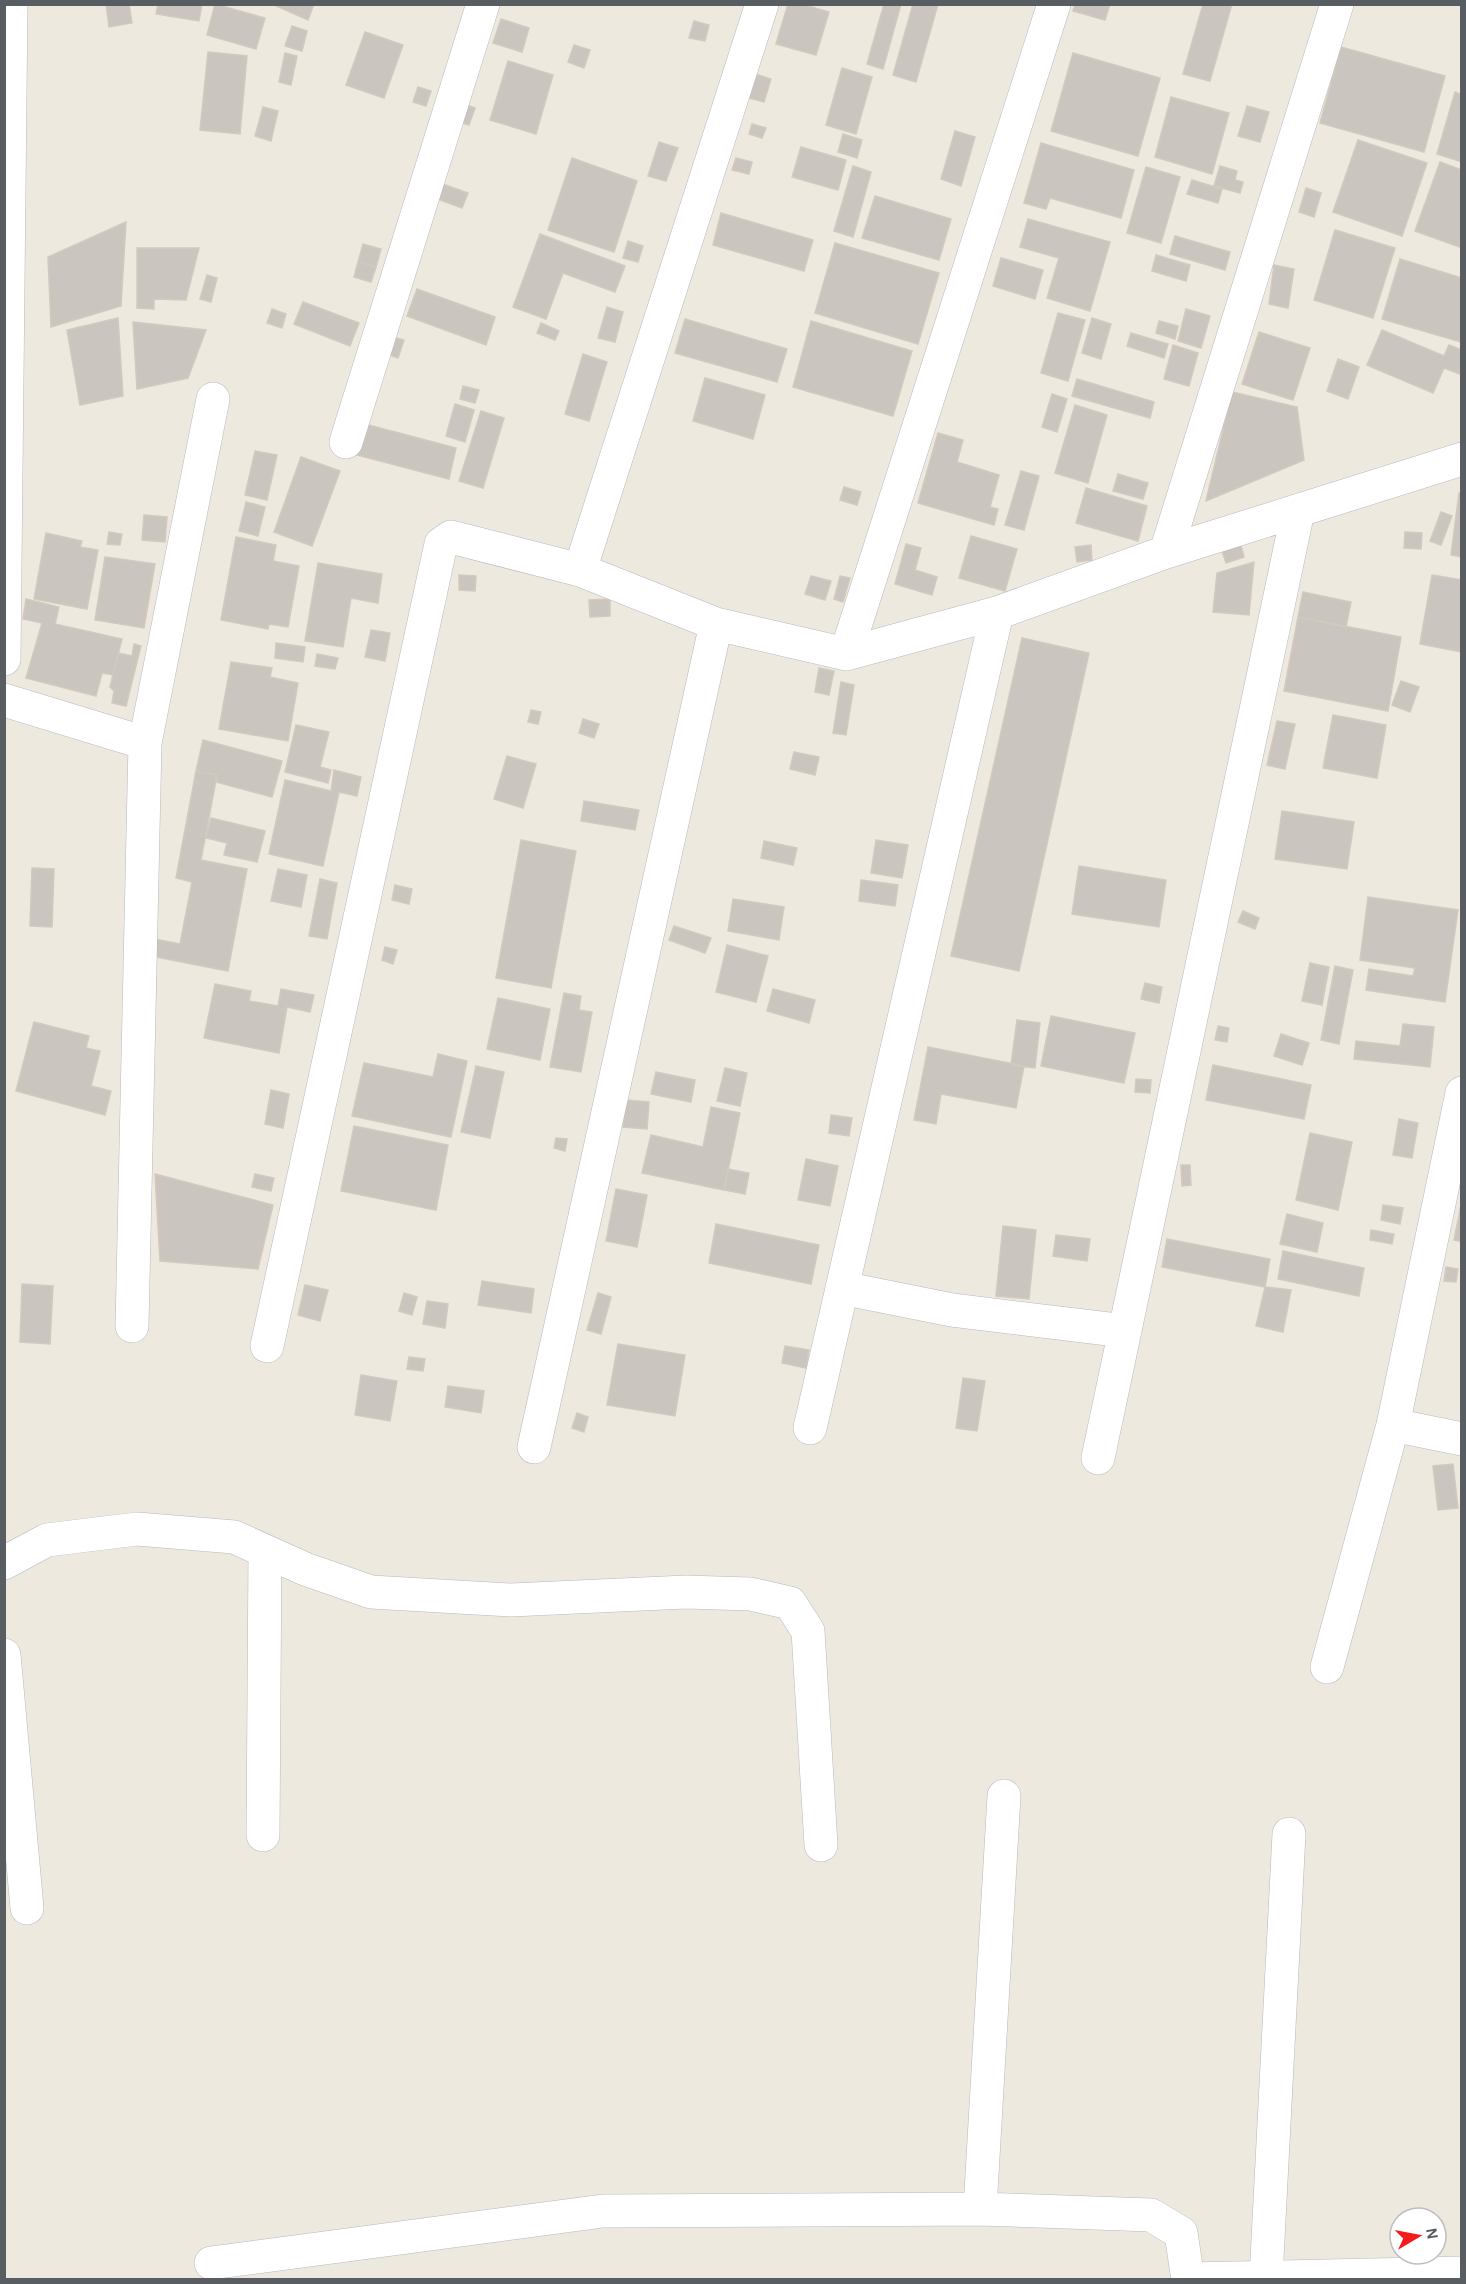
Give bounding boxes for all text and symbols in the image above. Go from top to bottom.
north arrow [1388,2206,1448,2266]
text: N [1423,2227,1441,2240]

